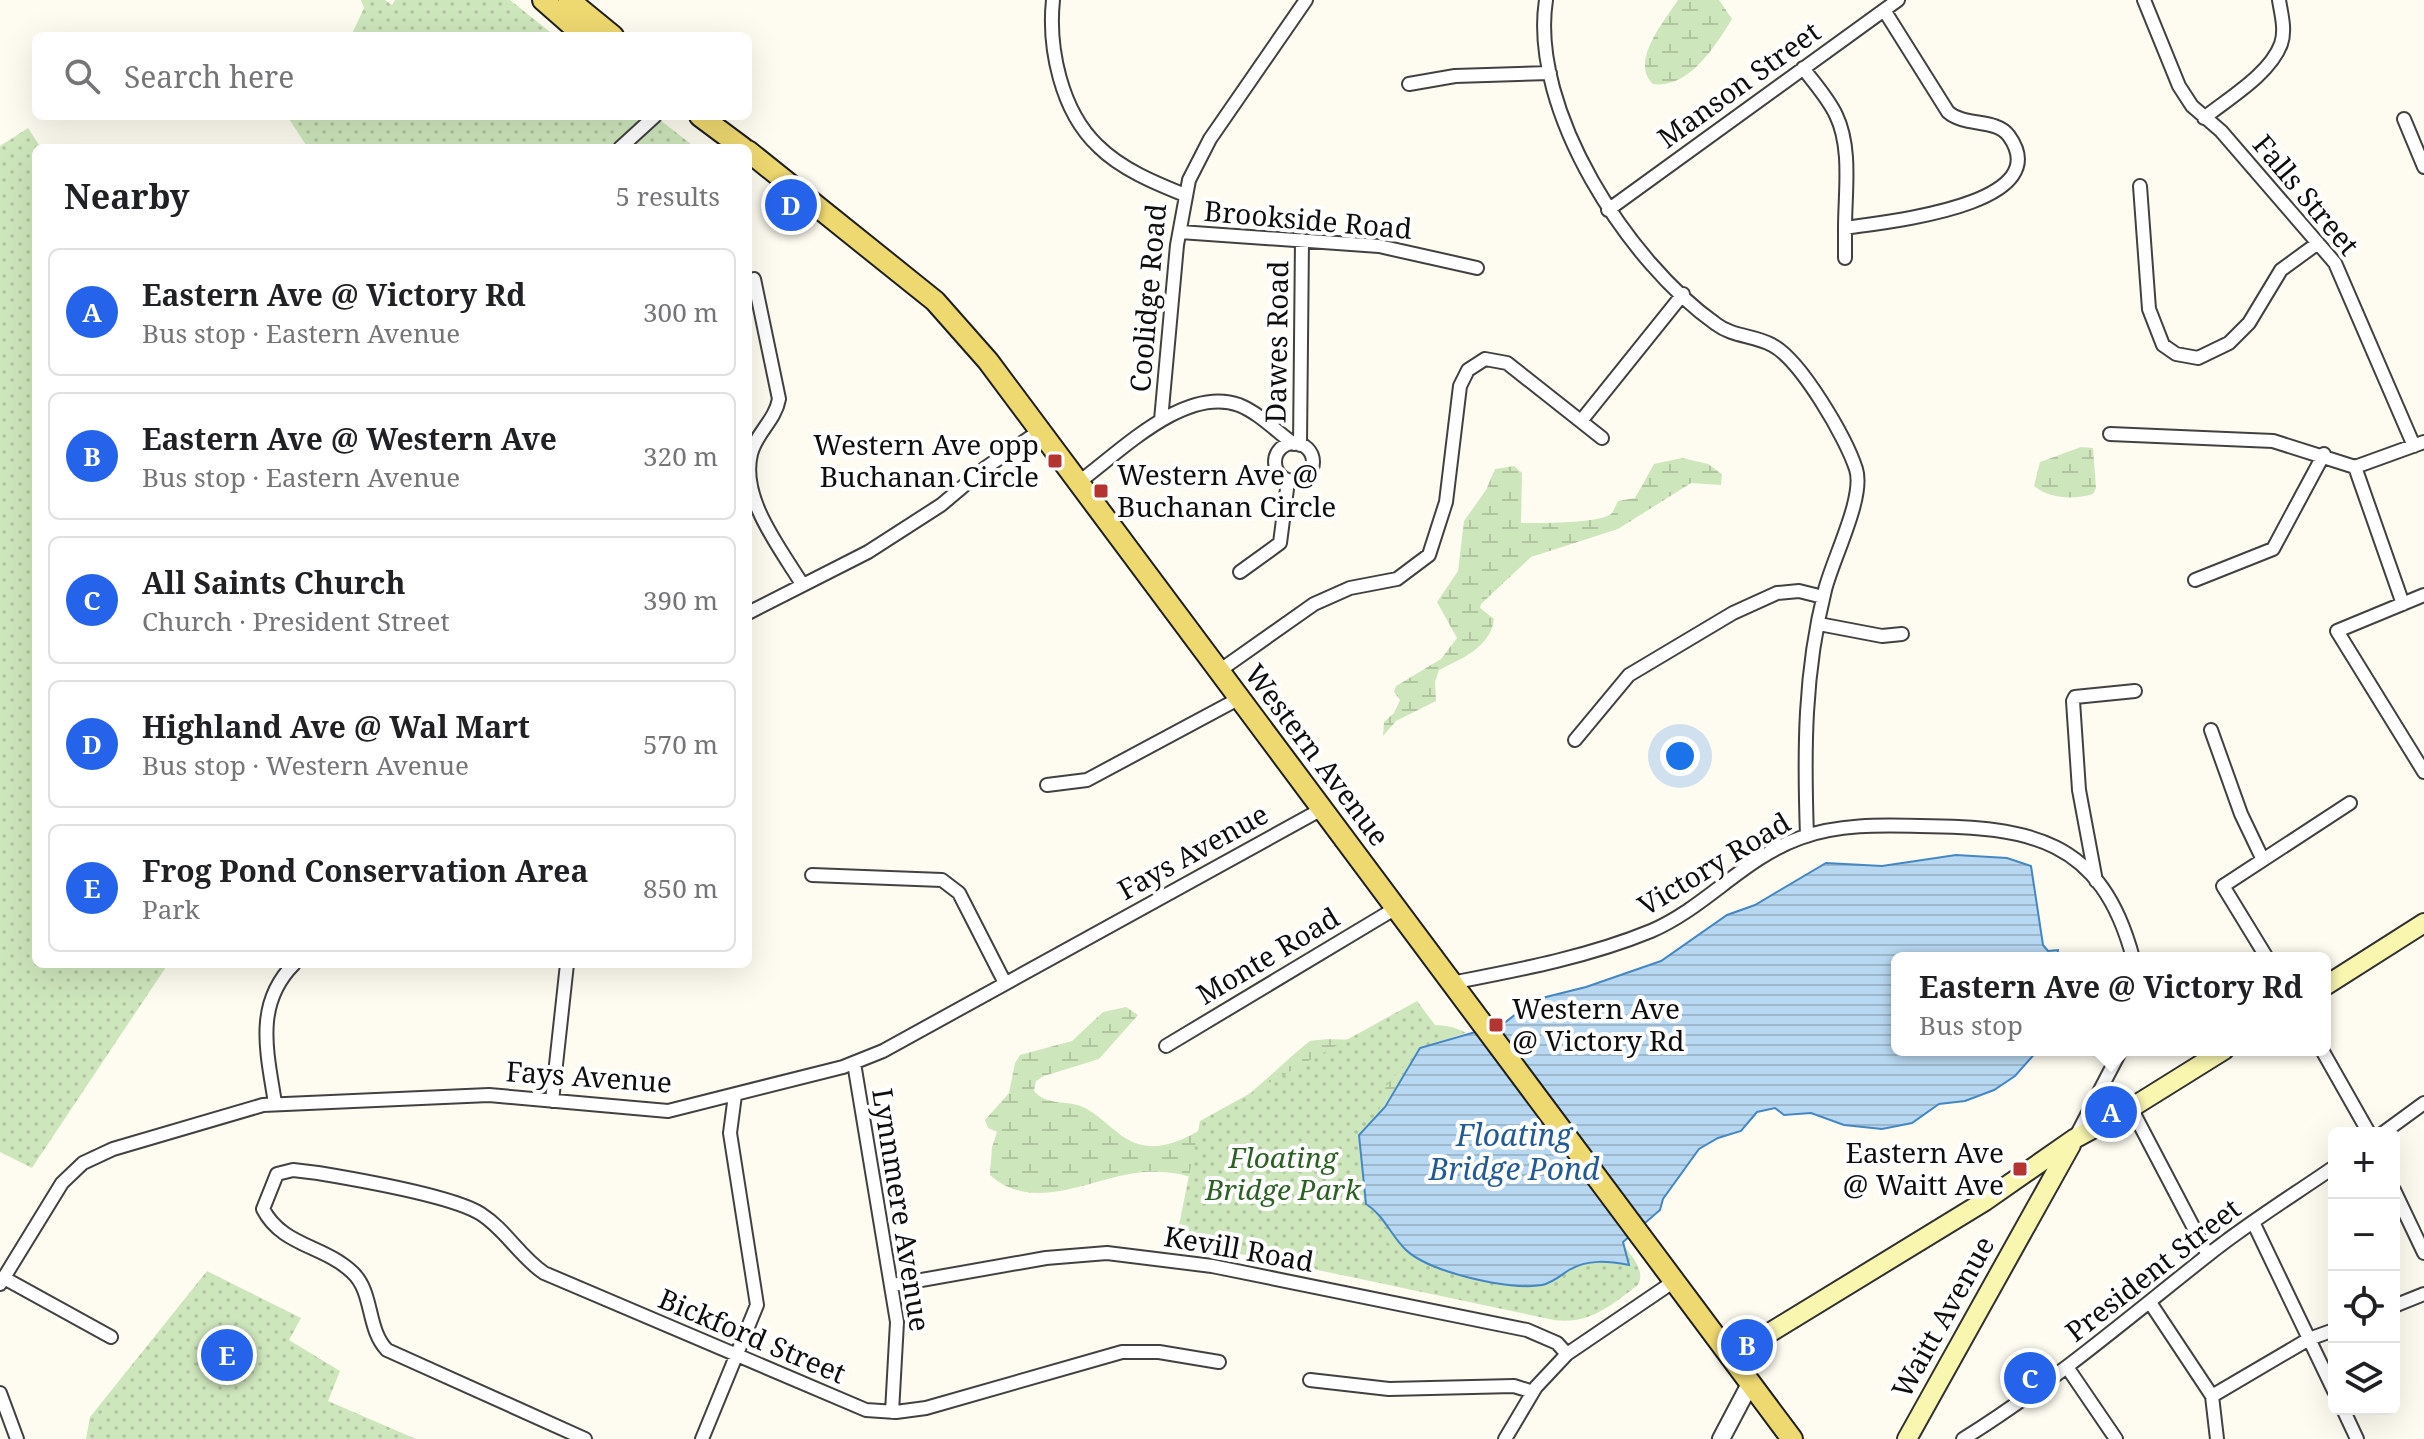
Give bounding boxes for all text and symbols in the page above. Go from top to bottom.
street label: Manson Street [1649,12,1827,156]
search box [32,32,752,120]
icon: search [60,54,104,98]
text: Search here [124,56,294,97]
street label: Falls Street [2245,126,2369,263]
text: Nearby [64,173,190,219]
pin: D [765,175,817,235]
text: 5 results [615,178,720,214]
street label: Brookside Road [1202,191,1414,247]
street label: Coolidge Road [1120,202,1174,394]
street label: Dawes Road [1256,260,1296,424]
text: Eastern Ave @ Victory Rd [142,274,526,315]
text: A [82,294,102,330]
text: 300 m [643,294,718,330]
text: Bus stop · Eastern Avenue [142,315,460,351]
text: Eastern Ave @ Western Ave [142,418,557,459]
place label: Western Ave opp Buchanan Circle [813,425,1039,495]
text: B [83,438,101,474]
text: 320 m [643,438,718,474]
marker: Western Ave opp Buchanan Circle [1046,452,1064,470]
place label: Western Ave @ Buchanan Circle [1117,455,1336,525]
text: Bus stop · Eastern Avenue [142,459,460,495]
marker: Western Ave @ Buchanan Circle [1092,482,1110,500]
text: All Saints Church [142,562,405,603]
text: C [83,582,101,618]
text: 390 m [643,582,718,618]
text: Church · President Street [142,603,450,639]
street label: Western Avenue [1237,656,1399,853]
text: Highland Ave @ Wal Mart [142,706,530,747]
text: D [82,726,102,762]
text: 570 m [643,726,718,762]
your location [1660,736,1700,776]
text: Bus stop · Western Avenue [142,747,469,783]
street label: Fays Avenue [1111,794,1274,908]
street label: Victory Road [1630,803,1797,924]
text: Frog Pond Conservation Area [142,850,589,891]
text: E [84,870,100,906]
text: 850 m [643,870,718,906]
text: Park [142,891,200,927]
street label: Monte Road [1189,898,1346,1013]
popup [1891,952,2331,1056]
text: Eastern Ave @ Victory Rd [1919,966,2303,1007]
place label: Western Ave @ Victory Rd [1512,989,1685,1059]
text: Bus stop [1919,1007,2023,1043]
marker: Western Ave @ Victory Rd [1487,1016,1505,1034]
street label: Fays Avenue [505,1051,673,1101]
pin: A [2085,1082,2137,1142]
street label: Lynnmere Avenue [864,1086,940,1334]
water label: Floating Bridge Pond [1428,1114,1600,1189]
map controls [2328,1127,2400,1415]
button: + [2328,1127,2400,1199]
place label: Eastern Ave @ Waitt Ave [1843,1133,2004,1203]
park label: Floating Bridge Park [1204,1138,1362,1208]
marker: Eastern Ave @ Waitt Ave [2011,1160,2029,1178]
street label: President Street [2057,1189,2248,1349]
button: − [2328,1199,2400,1271]
street label: Kevill Road [1161,1216,1317,1280]
street label: Waitt Avenue [1882,1229,2002,1404]
button: locate [2328,1271,2400,1343]
street label: Bickford Street [653,1279,852,1392]
pin: B [1721,1315,1773,1375]
pin: E [201,1325,253,1385]
button: layers [2328,1343,2400,1415]
pin: C [2004,1348,2056,1408]

